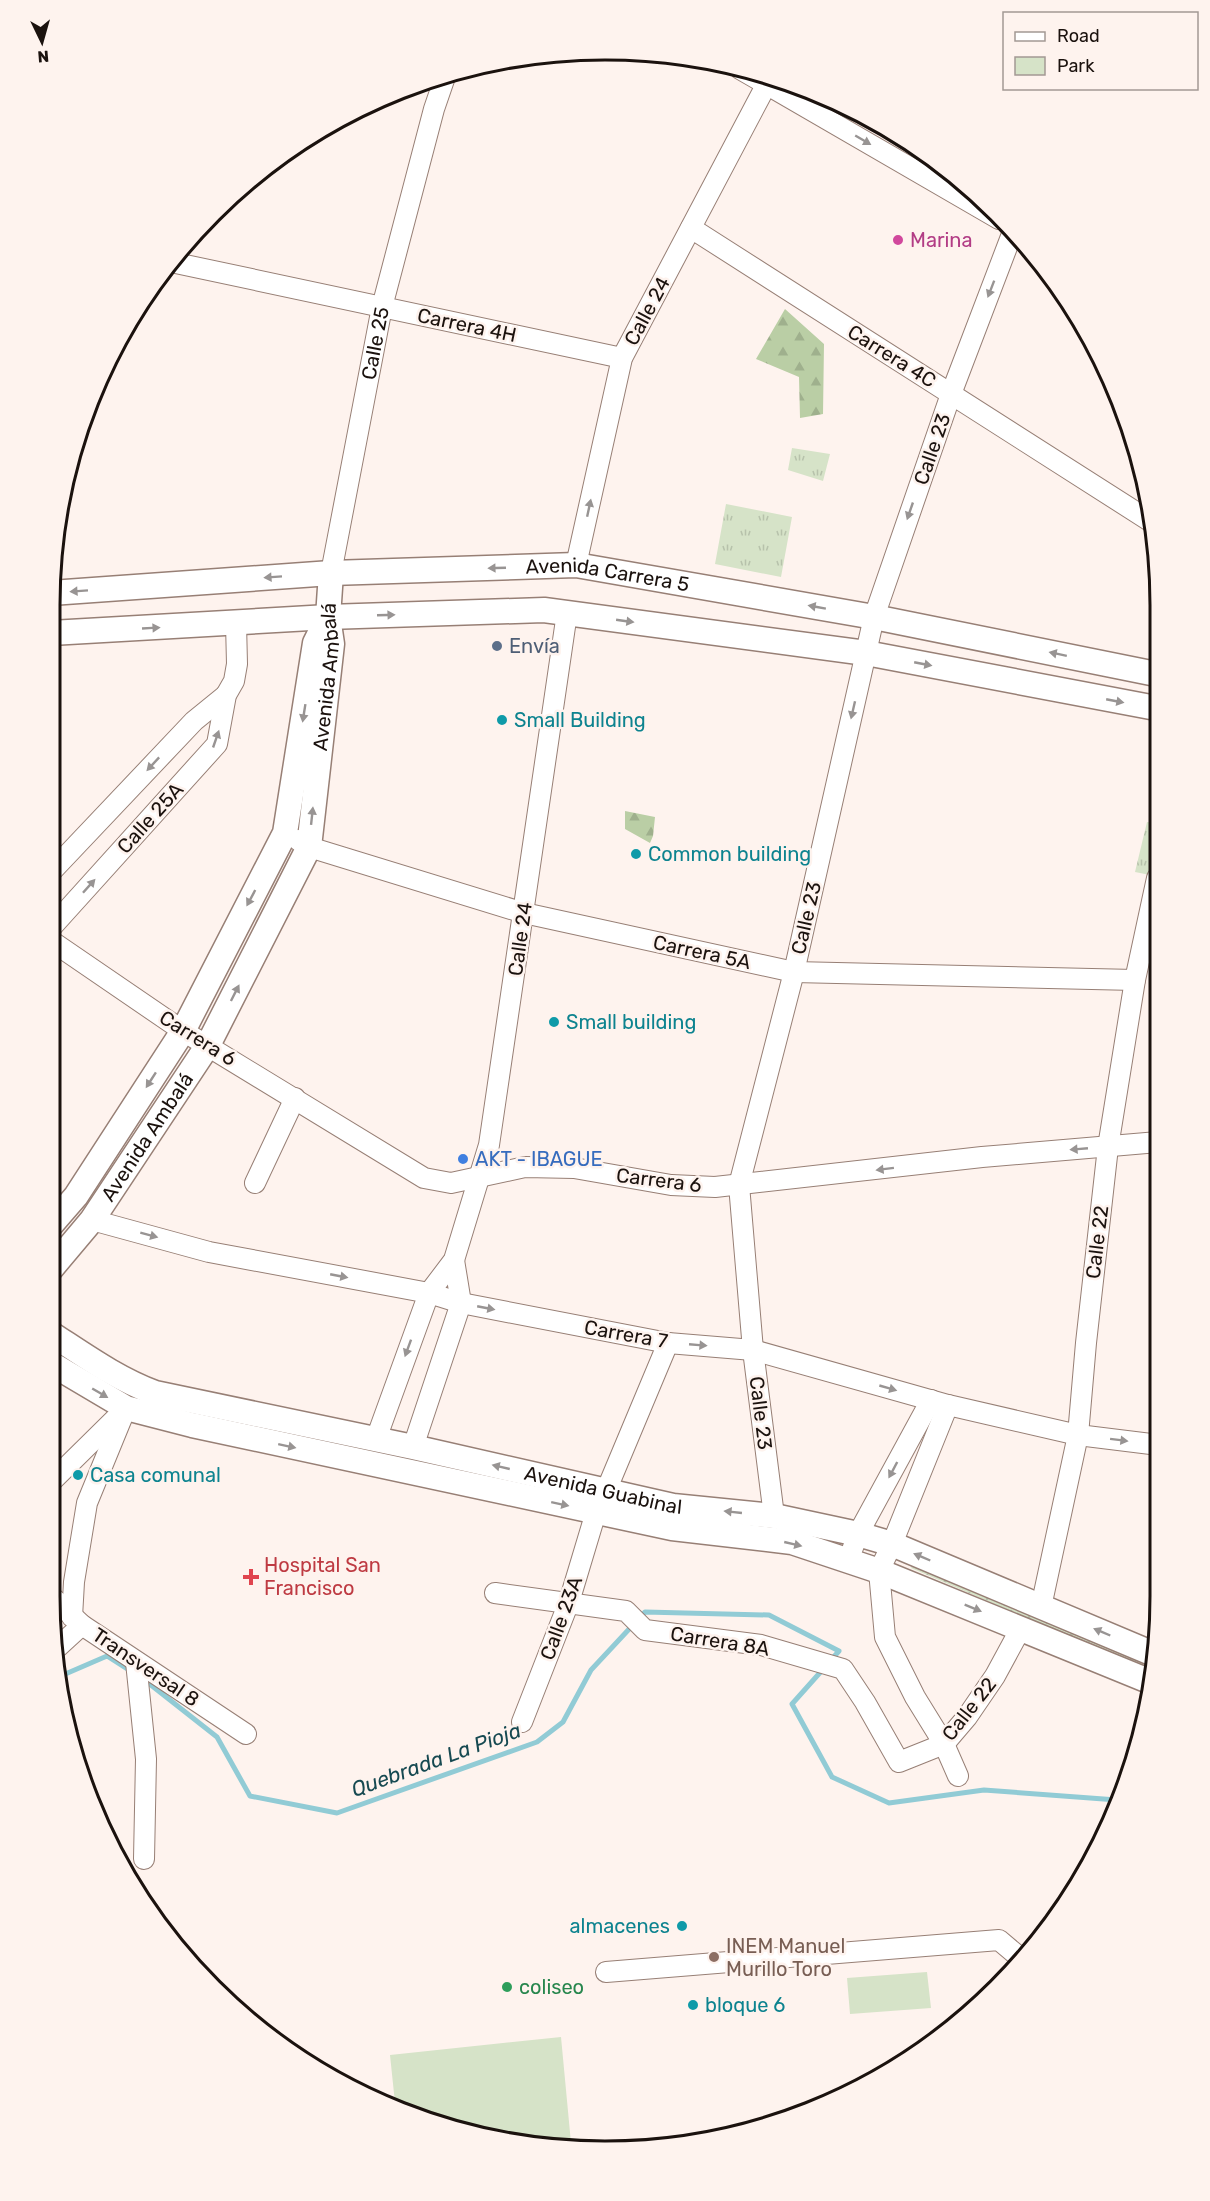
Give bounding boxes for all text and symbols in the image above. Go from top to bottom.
north arrow [12,12,72,72]
legend [1003,12,1198,90]
text: Road [1057,25,1100,47]
text: N [37,46,50,66]
text: Park [1057,55,1095,77]
one-way arrow [855,135,871,146]
place label: Marina [910,228,973,252]
marker: Marina [891,233,905,247]
street label: Calle 24 [619,273,675,349]
one-way arrow [986,280,996,298]
street label: Carrera 4H [415,303,519,347]
street label: Calle 25 [356,305,394,382]
street label: Carrera 4C [843,319,941,393]
street label: Calle 23 [909,410,955,488]
one-way arrow [585,499,594,518]
one-way arrow [905,502,915,520]
street label: Avenida Carrera 5 [525,553,691,597]
one-way arrow [487,563,506,573]
one-way arrow [264,572,283,582]
one-way arrow [69,586,88,595]
street label: Avenida Ambalá [308,602,344,752]
one-way arrow [807,602,826,611]
one-way arrow [377,610,396,620]
one-way arrow [616,616,635,625]
one-way arrow [141,623,160,632]
place label: Envía [509,634,560,658]
marker: Envía [490,639,504,653]
one-way arrow [1048,649,1067,658]
one-way arrow [914,660,933,669]
one-way arrow [1105,696,1124,705]
one-way arrow [848,701,857,720]
one-way arrow [299,704,308,723]
place label: Small Building [514,708,646,732]
marker: Small Building [495,713,509,727]
one-way arrow [212,729,222,747]
one-way arrow [146,757,160,772]
street label: Calle 25A [112,778,188,858]
one-way arrow [308,807,317,826]
place label: Common building [648,842,811,866]
marker: Common building [629,847,643,861]
one-way arrow [82,878,96,893]
street label: Calle 23 [786,879,826,957]
one-way arrow [247,890,256,907]
street label: Calle 24 [503,901,537,977]
street label: Carrera 5A [651,930,753,974]
one-way arrow [230,985,239,1002]
street label: Carrera 6 [155,1005,241,1071]
place label: Small building [566,1010,696,1034]
marker: Small building [547,1015,561,1029]
street label: Avenida Ambalá [96,1068,198,1206]
one-way arrow [146,1072,157,1088]
one-way arrow [1069,1144,1088,1154]
place label: AKT - IBAGUE [475,1147,603,1171]
marker: AKT - IBAGUE [456,1152,470,1166]
street label: Carrera 6 [615,1163,703,1197]
one-way arrow [875,1164,894,1173]
street label: Calle 22 [1081,1204,1113,1280]
one-way arrow [140,1231,158,1240]
one-way arrow [330,1272,349,1281]
one-way arrow [477,1304,496,1313]
street label: Carrera 7 [582,1315,670,1353]
one-way arrow [403,1339,413,1357]
one-way arrow [689,1340,708,1350]
street label: Calle 23 [745,1375,777,1451]
one-way arrow [879,1384,897,1393]
one-way arrow [92,1388,109,1398]
one-way arrow [1109,1435,1128,1444]
one-way arrow [277,1442,296,1451]
street label: Avenida Guabinal [522,1461,683,1519]
one-way arrow [888,1461,898,1478]
one-way arrow [491,1462,510,1471]
place label: Casa comunal [90,1463,221,1487]
marker: Casa comunal [71,1468,85,1482]
one-way arrow [550,1499,569,1509]
one-way arrow [723,1507,742,1517]
one-way arrow [784,1539,802,1549]
one-way arrow [913,1552,931,1561]
place label: Hospital San Francisco [264,1553,381,1600]
marker: Hospital San Francisco [242,1568,260,1586]
street label: Calle 23A [535,1573,587,1663]
one-way arrow [964,1603,982,1613]
street label: Carrera 8A [669,1621,771,1661]
street label: Transversal 8 [88,1622,204,1712]
one-way arrow [1093,1628,1110,1637]
street label: Calle 22 [937,1673,1001,1745]
water label: Quebrada La Pioja [347,1717,524,1802]
place label: almacenes [570,1914,670,1938]
marker: almacenes [675,1919,689,1933]
place label: INEM Manuel Murillo Toro [726,1934,845,1981]
marker: INEM Manuel Murillo Toro [707,1950,721,1964]
place label: coliseo [519,1975,584,1999]
marker: coliseo [500,1980,514,1994]
place label: bloque 6 [705,1993,785,2017]
marker: bloque 6 [686,1998,700,2012]

